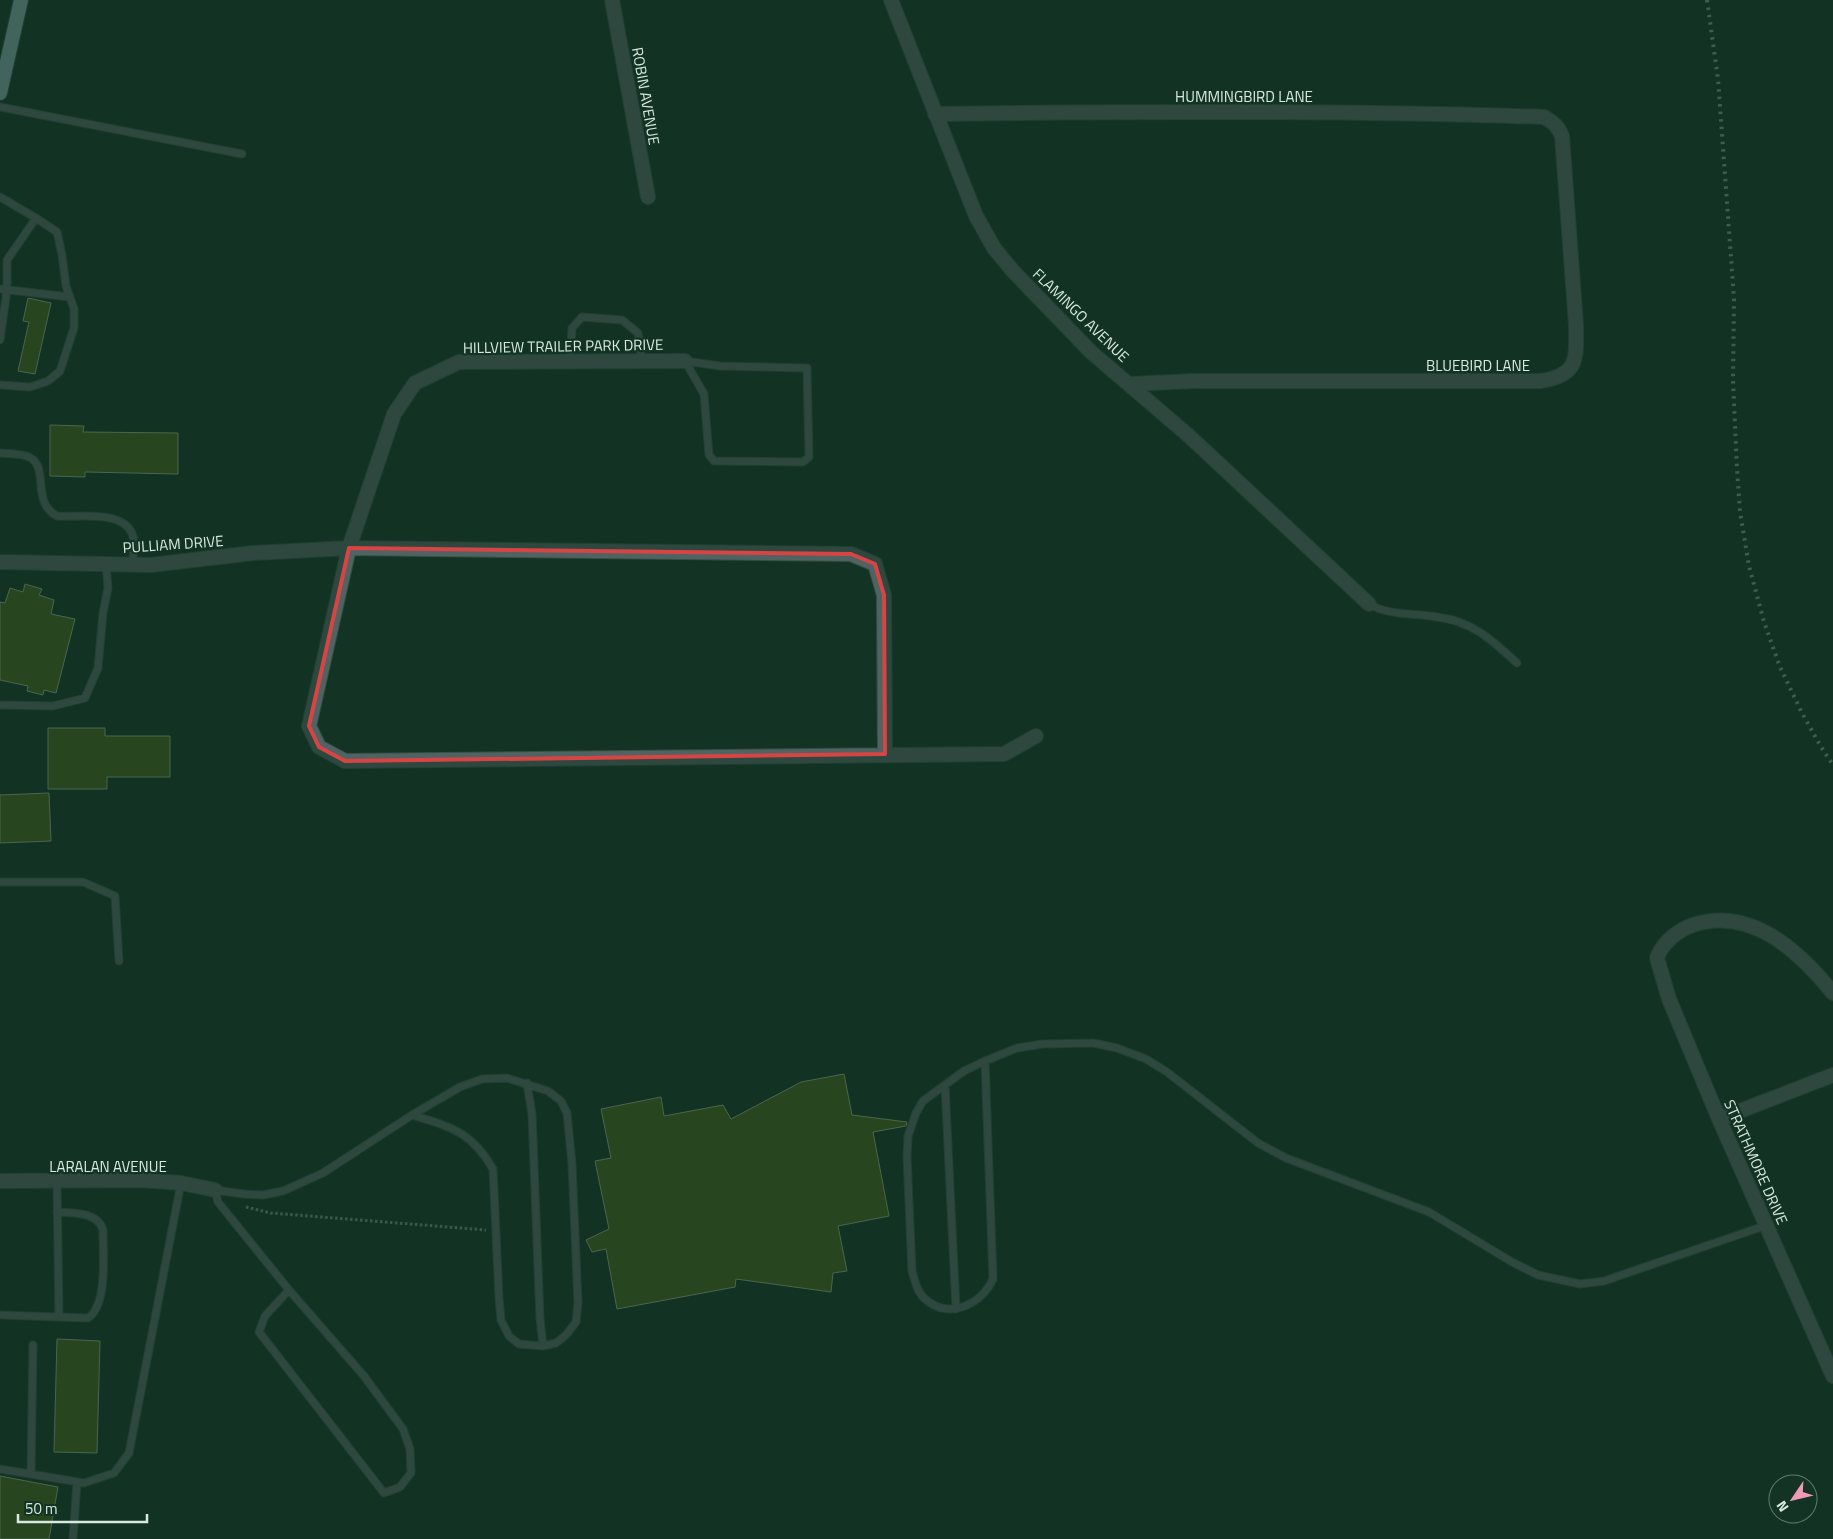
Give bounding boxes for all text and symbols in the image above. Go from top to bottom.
street label: ROBIN AVENUE [626,45,666,147]
street label: HUMMINGBIRD LANE [1175,85,1313,108]
street label: FLAMINGO AVENUE [1028,263,1134,367]
street label: HILLVIEW TRAILER PARK DRIVE [463,333,663,359]
street label: BLUEBIRD LANE [1426,354,1530,377]
street label: PULLIAM DRIVE [122,529,224,559]
street label: STRATHMORE DRIVE [1718,1096,1794,1228]
street label: LARALAN AVENUE [49,1155,167,1178]
north arrow [1768,1474,1818,1524]
scale bar [18,1492,146,1524]
text: 50 m [25,1497,58,1520]
text: N [1771,1497,1793,1517]

